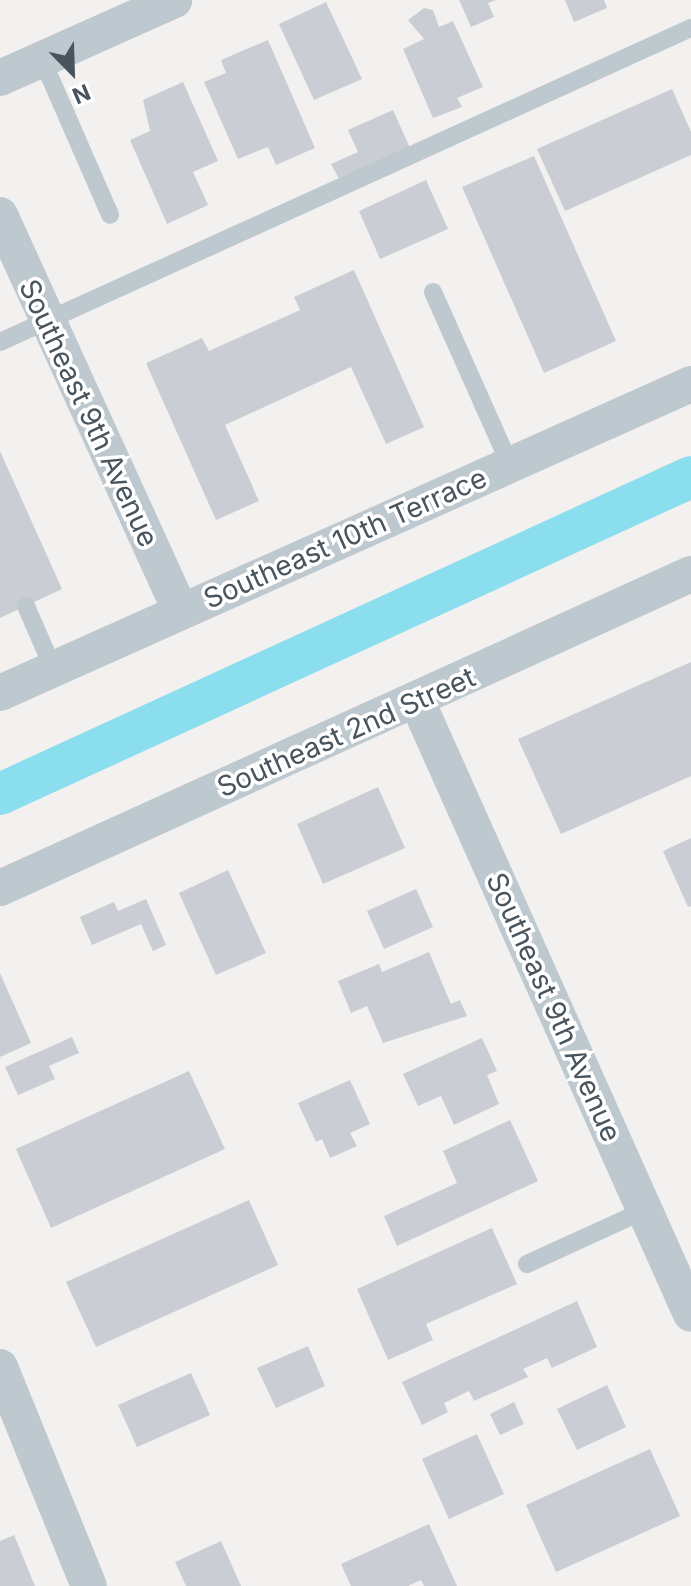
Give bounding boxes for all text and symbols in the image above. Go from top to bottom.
north arrow [32,32,112,112]
text: N [69,79,94,109]
street label: Southeast 9th Avenue [12,274,166,552]
street label: Southeast 10th Terrace [198,460,492,616]
street label: Southeast 2nd Street [212,660,480,804]
street label: Southeast 9th Avenue [479,867,629,1147]

